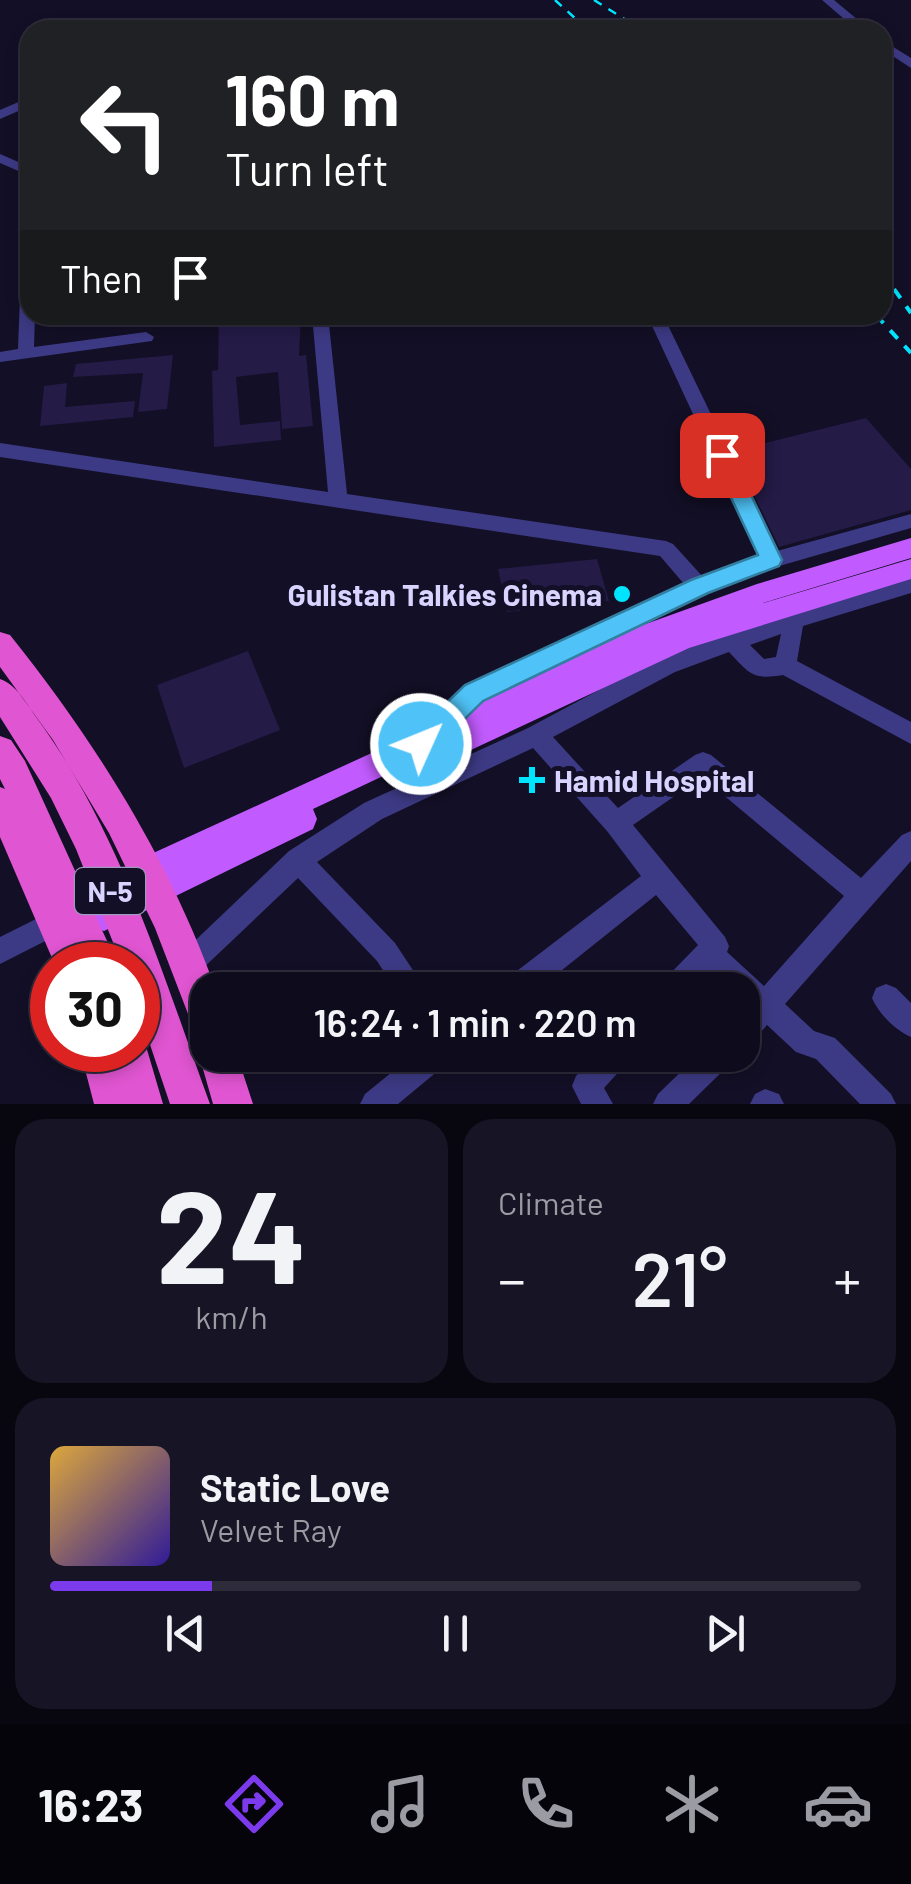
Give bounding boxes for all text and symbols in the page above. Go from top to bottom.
text: 160 m [225,56,400,140]
icon: left [60,60,190,190]
text: Turn left [225,141,389,195]
icon: arrive [163,250,218,305]
text: Then [60,255,143,301]
pin [680,413,765,498]
icon: arrive [695,428,750,483]
place label: Gulistan Talkies Cinema [288,576,602,612]
marker: Gulistan Talkies Cinema [611,583,633,605]
position arrow [369,692,473,796]
place label: Hamid Hospital [554,762,754,798]
marker: Hamid Hospital [519,767,545,793]
road number: N-5 [75,868,145,914]
speed limit sign: 30 [30,942,160,1072]
text: 16:24 · 1 min · 220 m [313,999,637,1045]
text: 24 [156,1154,307,1310]
text: Climate [498,1183,604,1221]
text: 21° [632,1232,727,1322]
text: − [498,1245,526,1311]
text: + [833,1245,861,1311]
text: km/h [195,1297,268,1335]
text: Static Love [200,1464,390,1510]
text: Velvet Ray [200,1510,342,1548]
icon: previous [158,1606,213,1661]
icon: pause [428,1606,483,1661]
icon: next [698,1606,753,1661]
icon: directions [219,1769,289,1839]
icon: music [365,1769,435,1839]
icon: phone [511,1769,581,1839]
icon: climate [657,1769,727,1839]
icon: car [803,1769,873,1839]
text: 16:23 [38,1777,143,1831]

